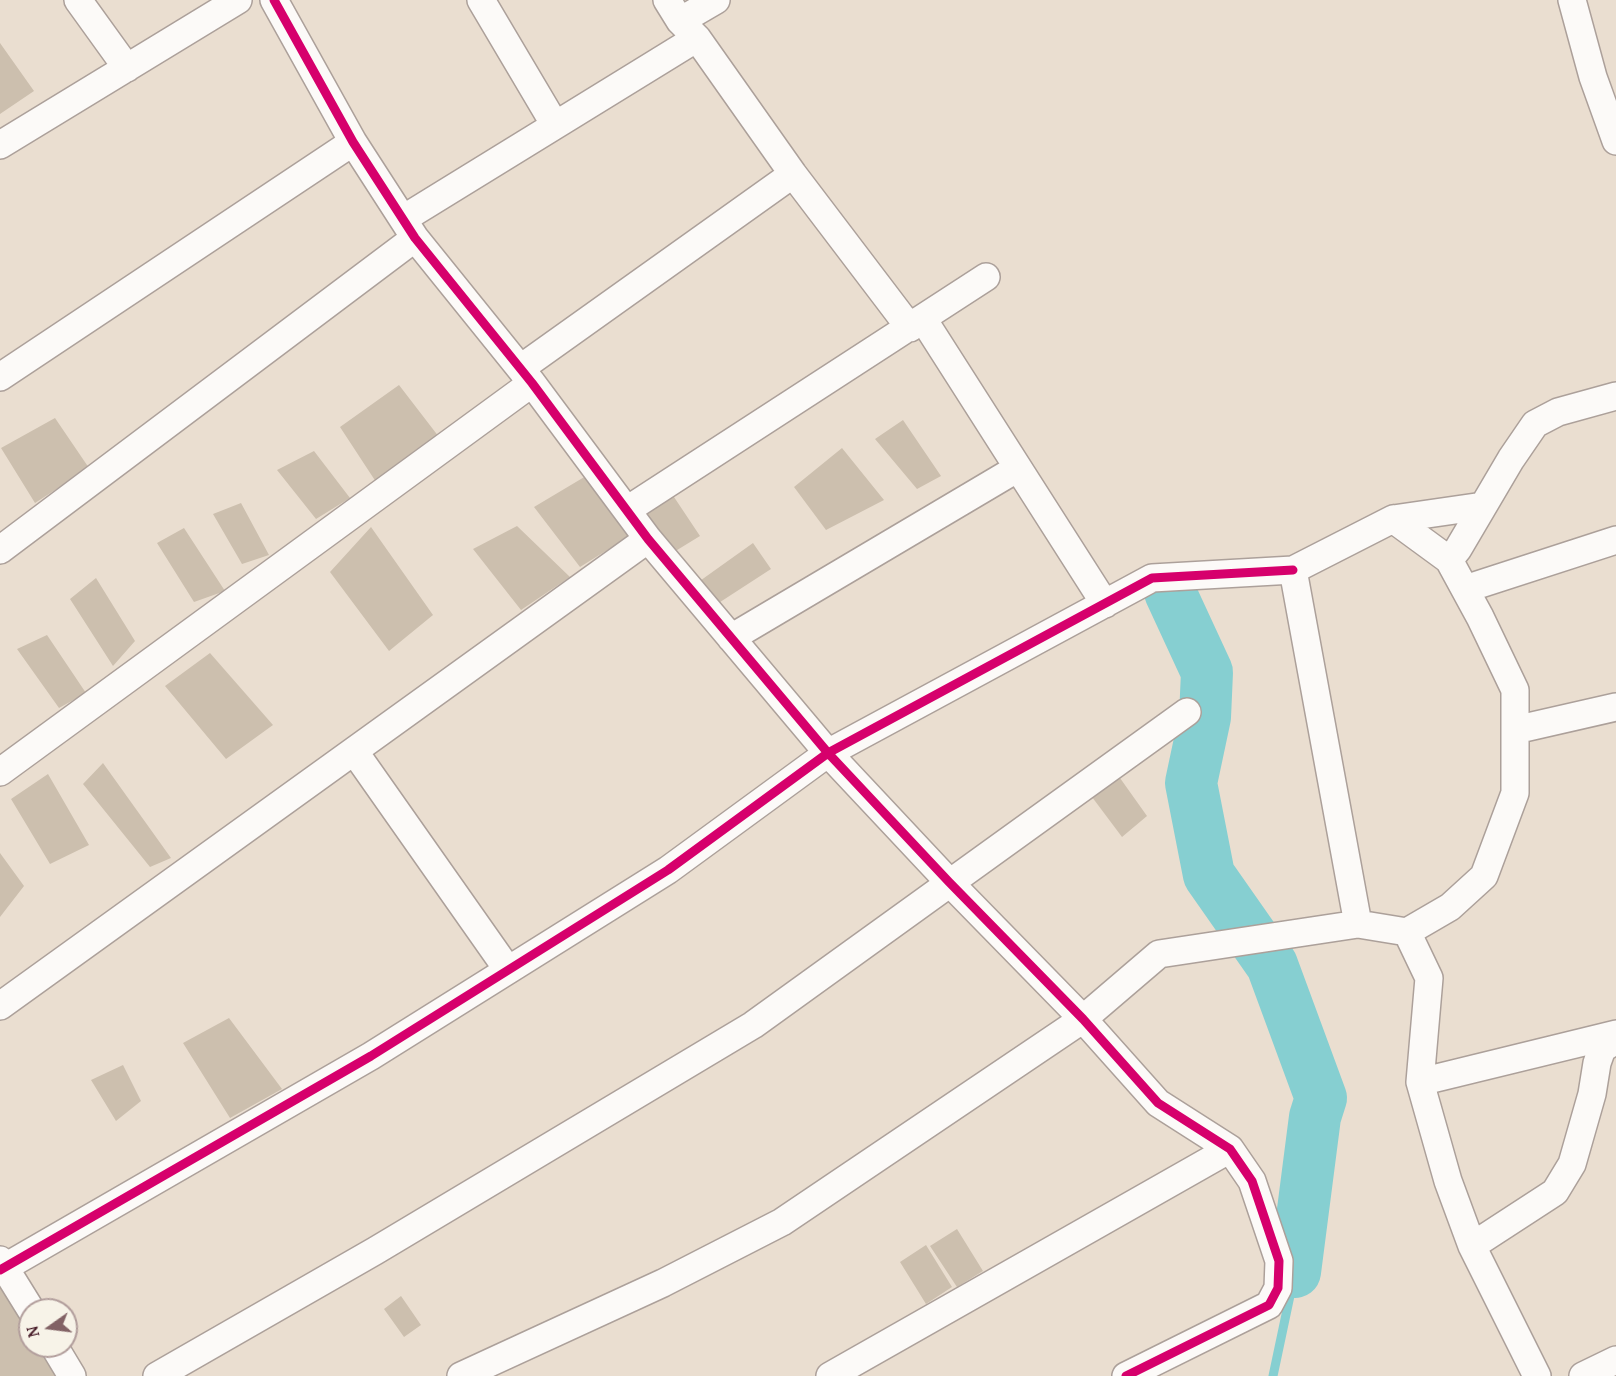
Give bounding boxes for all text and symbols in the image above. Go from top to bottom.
north arrow [18,1298,78,1358]
text: N [20,1324,45,1340]

